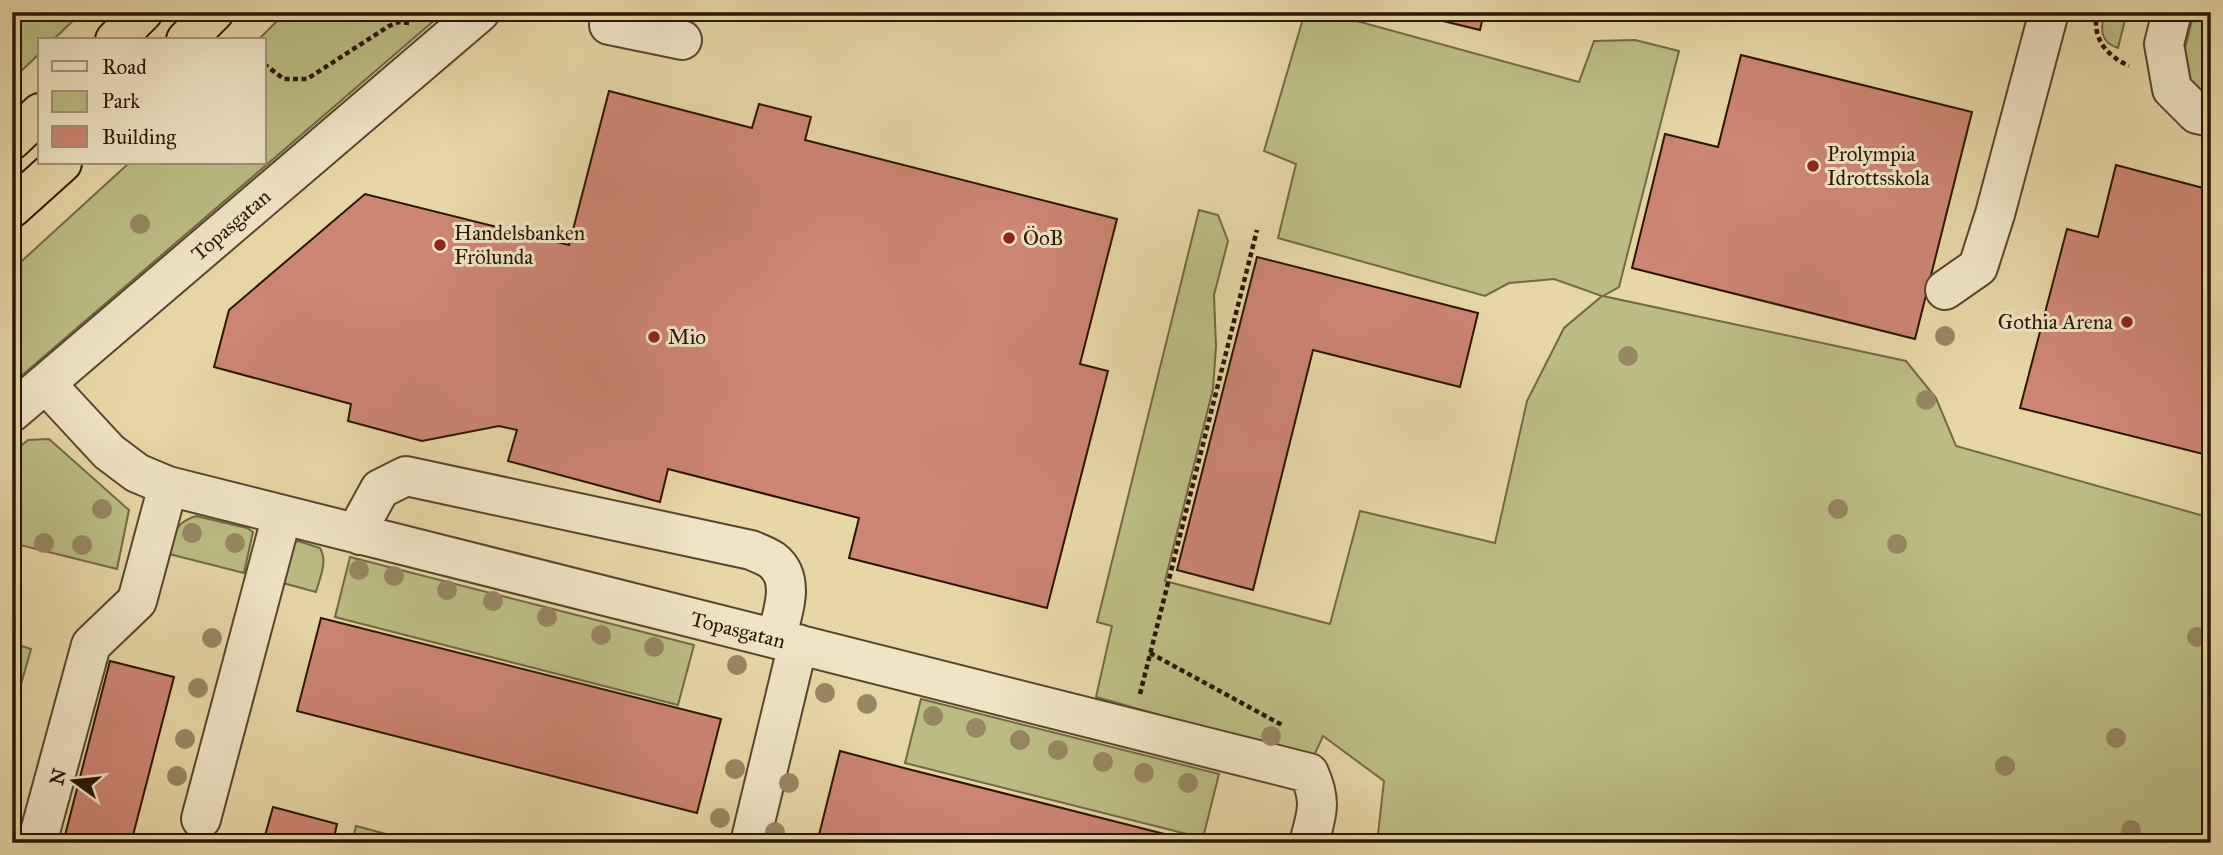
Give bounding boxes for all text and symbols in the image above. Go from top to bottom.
legend [38,38,266,164]
text: Road [102,54,147,80]
text: Park [102,88,140,114]
text: Building [102,124,176,150]
place label: Prolympia Idrottsskola [1827,141,1930,191]
marker: Prolympia Idrottsskola [1805,158,1821,174]
street label: Topasgatan [186,183,276,267]
place label: Handelsbanken Frölunda [454,220,585,270]
place label: ÖoB [1023,225,1063,251]
marker: ÖoB [1001,230,1017,246]
marker: Handelsbanken Frölunda [432,237,448,253]
place label: Gothia Arena [1998,309,2113,335]
marker: Gothia Arena [2119,314,2135,330]
place label: Mio [668,324,706,350]
marker: Mio [646,329,662,345]
street label: Topasgatan [688,606,788,654]
north arrow [38,746,108,816]
text: N [45,766,71,787]

